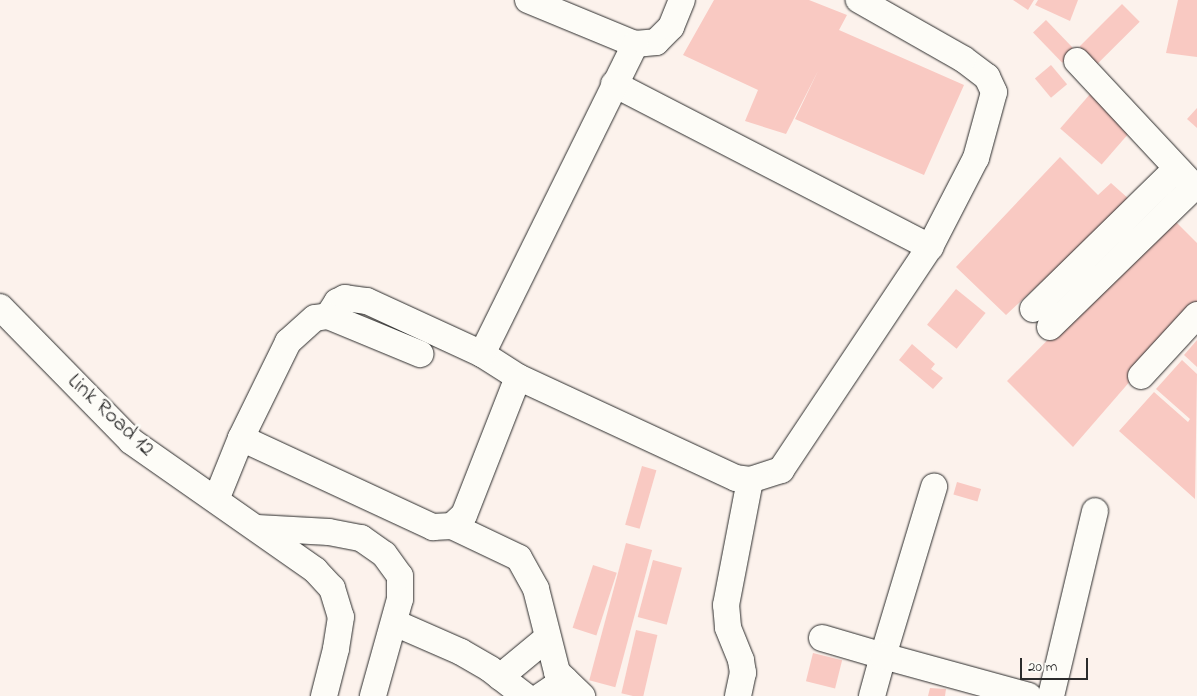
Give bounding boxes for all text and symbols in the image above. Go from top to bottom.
street label: Link Road 12 [61,369,159,463]
scale bar [1022,648,1090,680]
text: 20 m [1028,656,1057,678]

